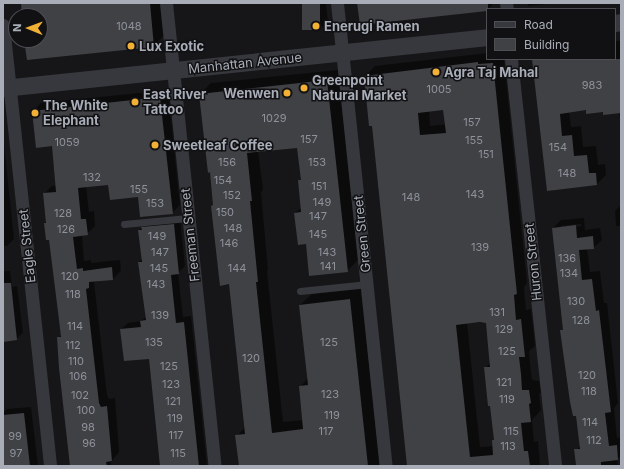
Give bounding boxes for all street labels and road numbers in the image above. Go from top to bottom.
street label: Manhattan Avenue [187,49,303,77]
street label: Freeman Street [177,188,203,282]
street label: Green Street [350,195,374,273]
street label: Eagle Street [15,208,39,284]
street label: Huron Street [521,222,545,302]

